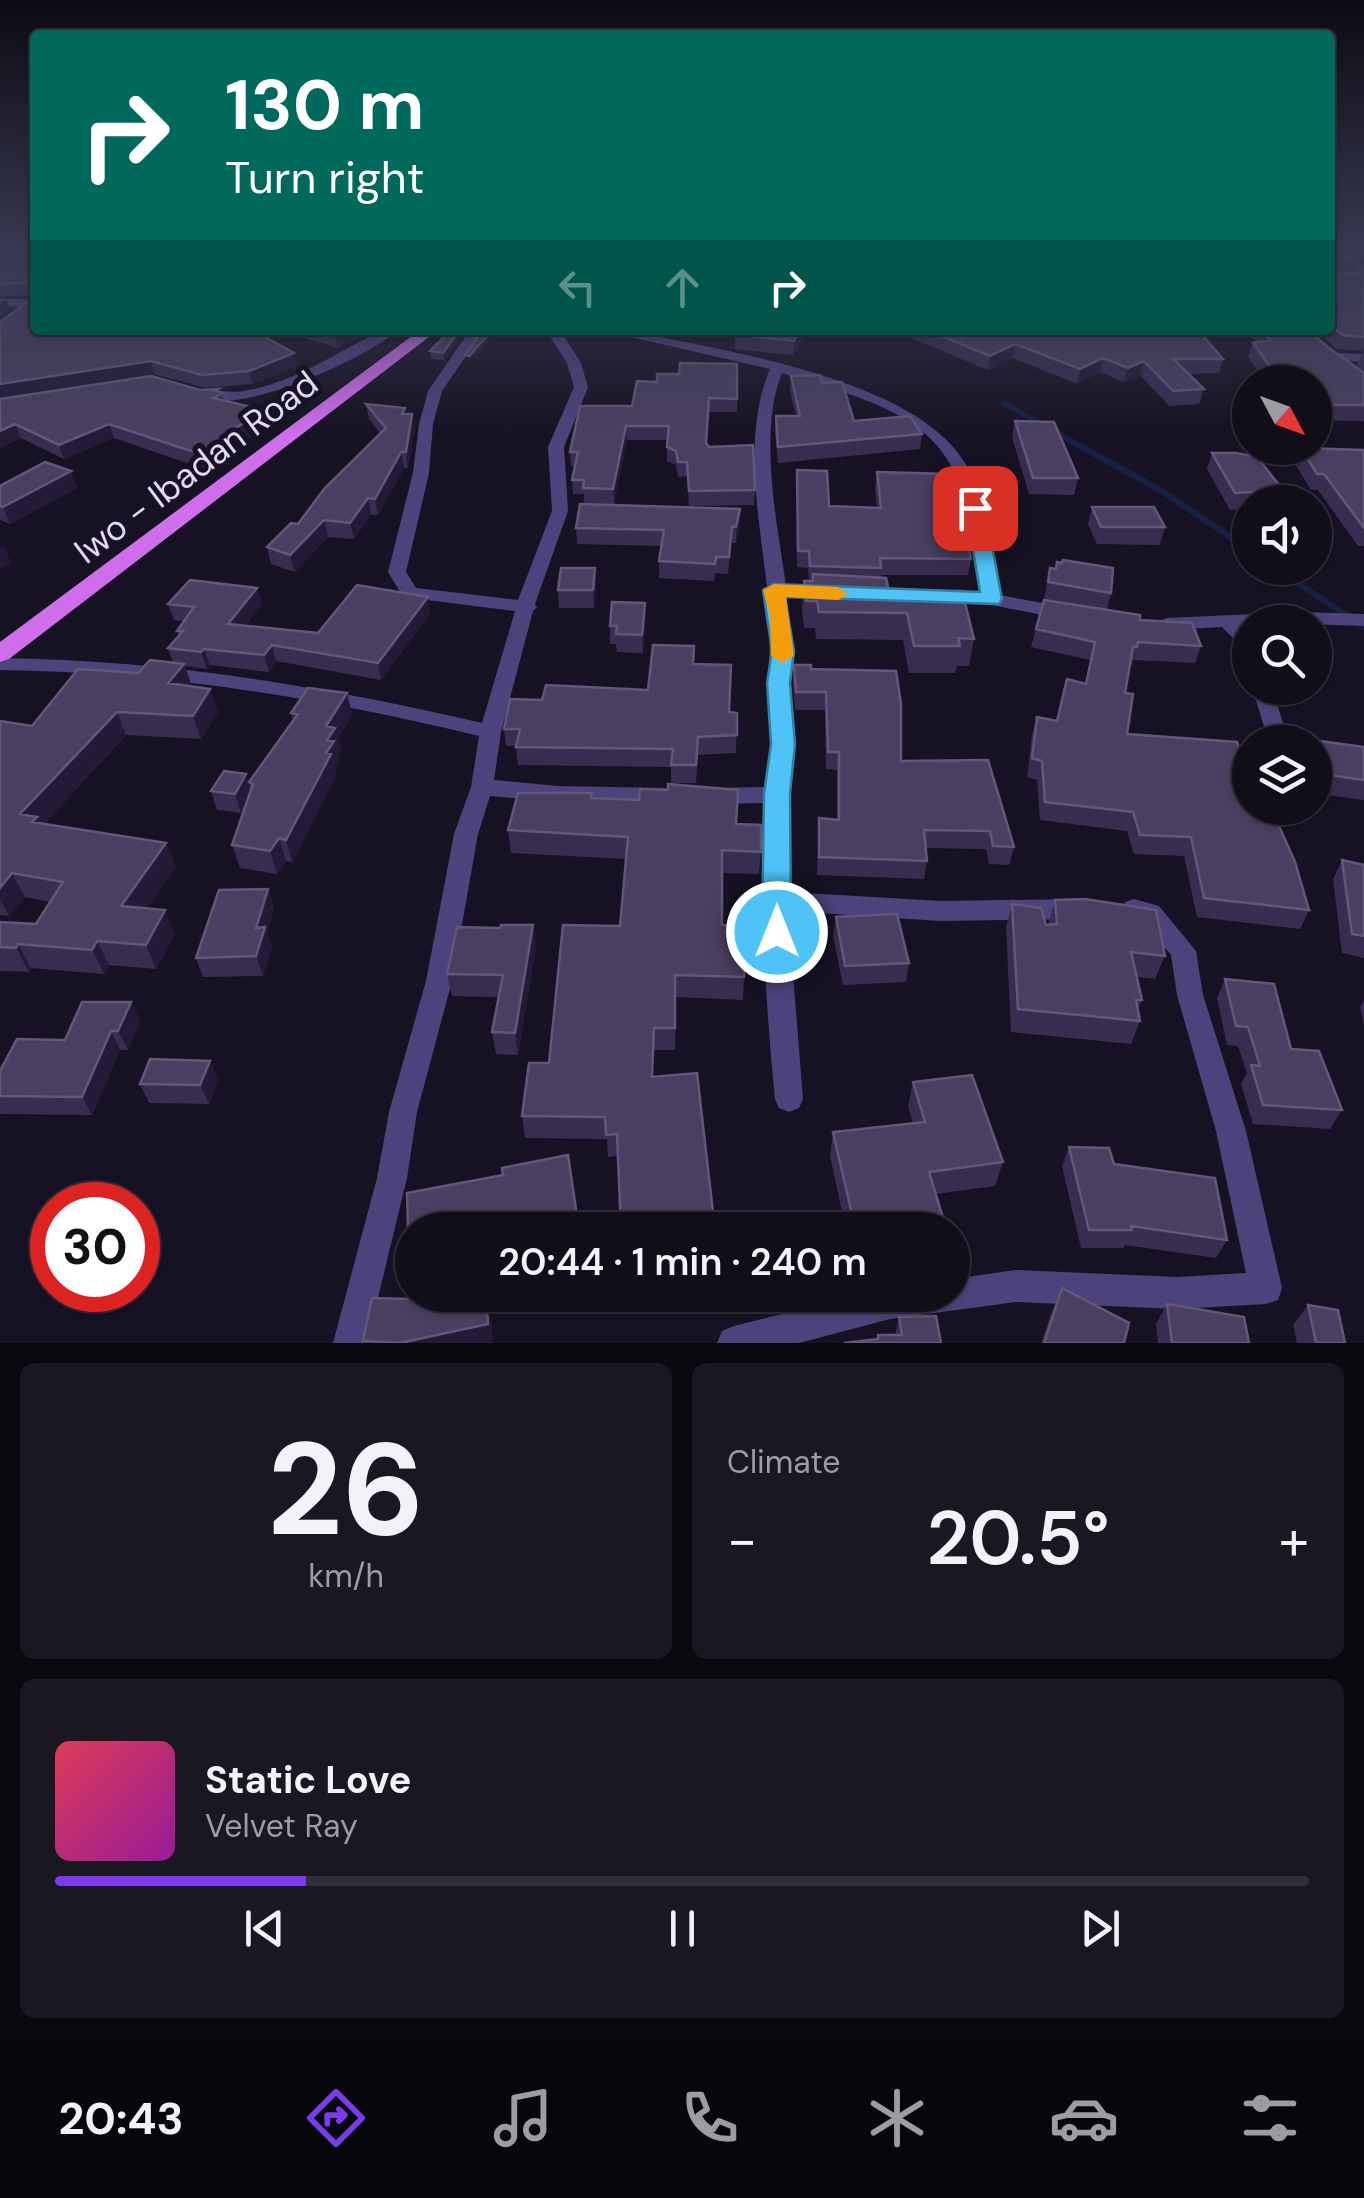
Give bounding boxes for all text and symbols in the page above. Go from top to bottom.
text: 130 m [225,60,424,151]
icon: right [60,70,190,200]
text: Turn right [225,148,424,207]
icon: left [550,260,605,315]
icon: ahead [655,260,710,315]
icon: right [760,260,815,315]
street label: Iwo - Ibadan Road [65,360,327,574]
north arrow [1232,365,1332,465]
map controls [1232,365,1332,825]
pin [933,466,1018,551]
icon: arrive [948,481,1003,536]
button: sound [1232,485,1332,585]
button: search [1232,605,1332,705]
button: layers [1232,725,1332,825]
position arrow [725,880,829,984]
speed limit sign: 30 [30,1182,160,1312]
text: 20:44 · 1 min · 240 m [498,1237,867,1287]
text: 26 [267,1405,425,1574]
text: Climate [727,1441,841,1483]
text: 20.5° [926,1490,1110,1587]
text: − [727,1504,757,1576]
text: + [1279,1504,1309,1576]
text: km/h [308,1555,384,1597]
text: Static Love [205,1755,411,1805]
text: Velvet Ray [205,1805,358,1847]
icon: previous [237,1901,292,1956]
icon: pause [655,1901,710,1956]
icon: next [1073,1901,1128,1956]
icon: directions [301,2083,371,2153]
icon: music [488,2083,558,2153]
icon: phone [675,2083,745,2153]
icon: climate [862,2083,932,2153]
icon: car [1049,2083,1119,2153]
icon: filters [1235,2083,1305,2153]
text: 20:43 [58,2089,184,2148]

